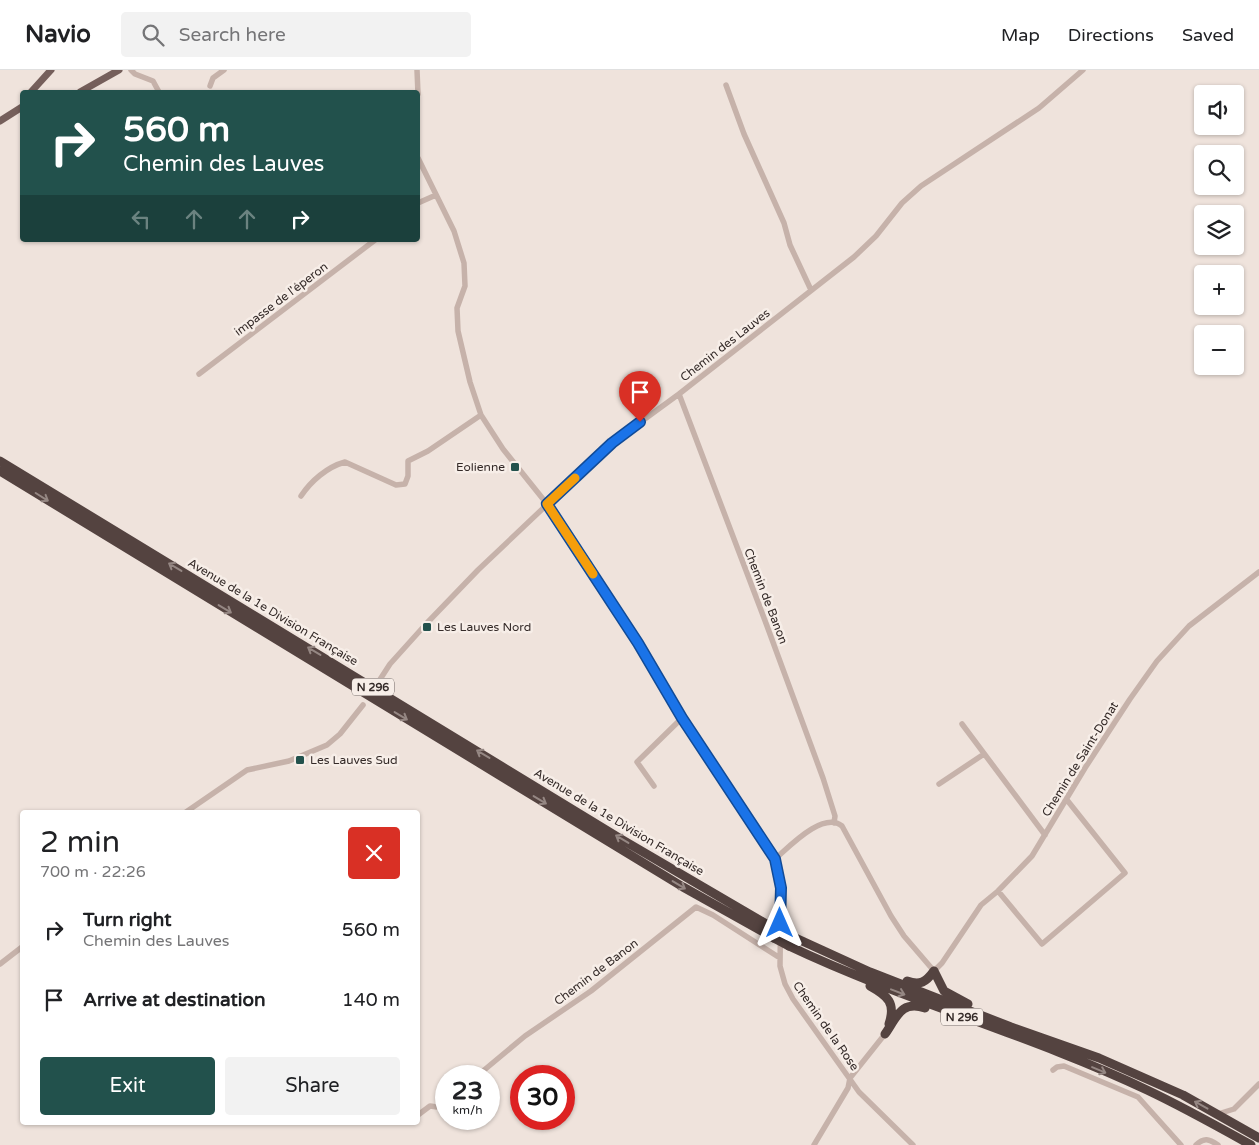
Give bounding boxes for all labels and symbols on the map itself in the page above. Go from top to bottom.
street label: impasse de l'éperon [232,259,330,339]
street label: Chemin des Lauves [677,306,773,384]
pin [619,371,661,422]
place label: Eolienne [456,460,505,474]
marker: Eolienne [509,461,521,473]
one-way arrow [34,492,48,502]
street label: Chemin de Banon [741,546,791,646]
street label: Avenue de la 1e Division Française [185,556,361,669]
one-way arrow [169,562,183,572]
one-way arrow [218,604,232,614]
place label: Les Lauves Nord [437,620,531,634]
marker: Les Lauves Nord [421,621,433,633]
one-way arrow [308,646,322,656]
road number: N 296 [352,678,394,696]
street label: Chemin de Saint-Donat [1039,699,1121,819]
one-way arrow [394,711,408,721]
one-way arrow [477,749,491,759]
place label: Les Lauves Sud [310,753,398,767]
marker: Les Lauves Sud [294,754,306,766]
street label: Avenue de la 1e Division Française [531,766,707,879]
one-way arrow [533,795,547,805]
one-way arrow [615,833,629,843]
one-way arrow [672,879,686,890]
position arrow [753,896,805,948]
street label: Chemin de Banon [551,936,641,1008]
street label: Chemin de la Rose [790,979,862,1073]
one-way arrow [890,988,905,997]
road number: N 296 [941,1009,983,1026]
speed limit sign: 30 [510,1065,575,1130]
one-way arrow [1091,1065,1106,1075]
one-way arrow [1195,1100,1209,1110]

